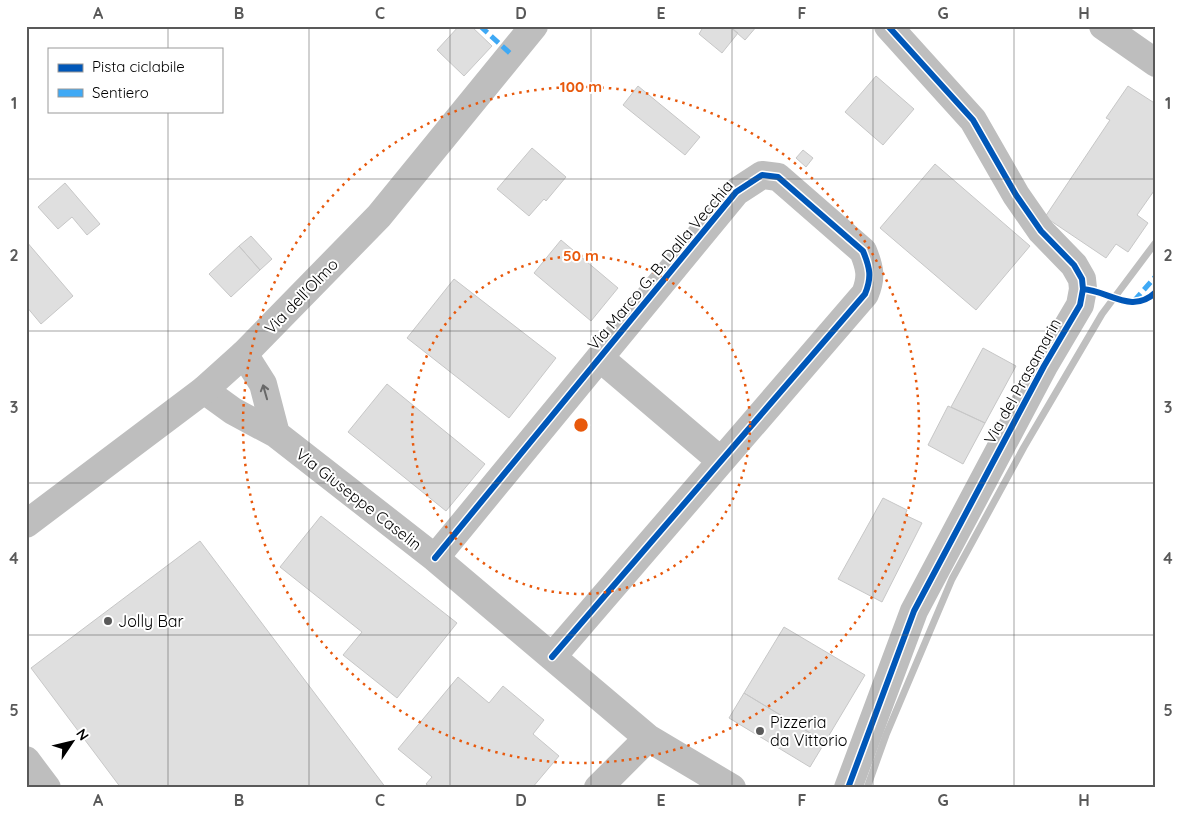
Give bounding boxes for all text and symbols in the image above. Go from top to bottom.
text: A [93,3,104,23]
text: B [234,3,244,23]
text: C [375,3,385,23]
text: D [515,3,527,23]
text: E [656,3,666,23]
text: F [798,3,807,23]
text: G [937,3,949,23]
text: H [1078,3,1090,23]
legend [48,48,222,112]
text: Pista ciclabile [92,57,185,76]
text: 100 m [560,77,602,96]
text: Sentiero [92,83,149,102]
text: 1 [11,93,17,113]
text: 1 [1165,93,1171,113]
street label: Via Marco G. B. Dalla Vecchia [583,176,737,354]
text: 2 [9,245,19,265]
text: 2 [1163,245,1173,265]
text: 50 m [563,246,599,265]
street label: Via dell'Olmo [260,254,342,338]
street label: Via del Prasamarin [979,315,1065,447]
one-way arrow [260,384,269,400]
text: 3 [10,397,18,417]
text: 3 [1164,397,1172,417]
centre of rings [572,416,590,434]
street label: Via Giuseppe Caselin [292,444,426,554]
text: 4 [9,548,19,568]
text: 4 [1163,548,1173,568]
place label: Jolly Bar [118,611,184,631]
marker: Jolly Bar [102,615,114,627]
text: 5 [9,700,19,720]
text: 5 [1163,700,1173,720]
place label: Pizzeria da Vittorio [770,712,848,750]
north arrow [48,716,98,766]
text: N [72,725,93,744]
marker: Pizzeria da Vittorio [754,725,766,737]
text: A [93,790,104,810]
text: B [234,790,244,810]
text: C [375,790,385,810]
text: D [515,790,527,810]
text: E [656,790,666,810]
text: F [798,790,807,810]
text: G [937,790,949,810]
text: H [1078,790,1090,810]

